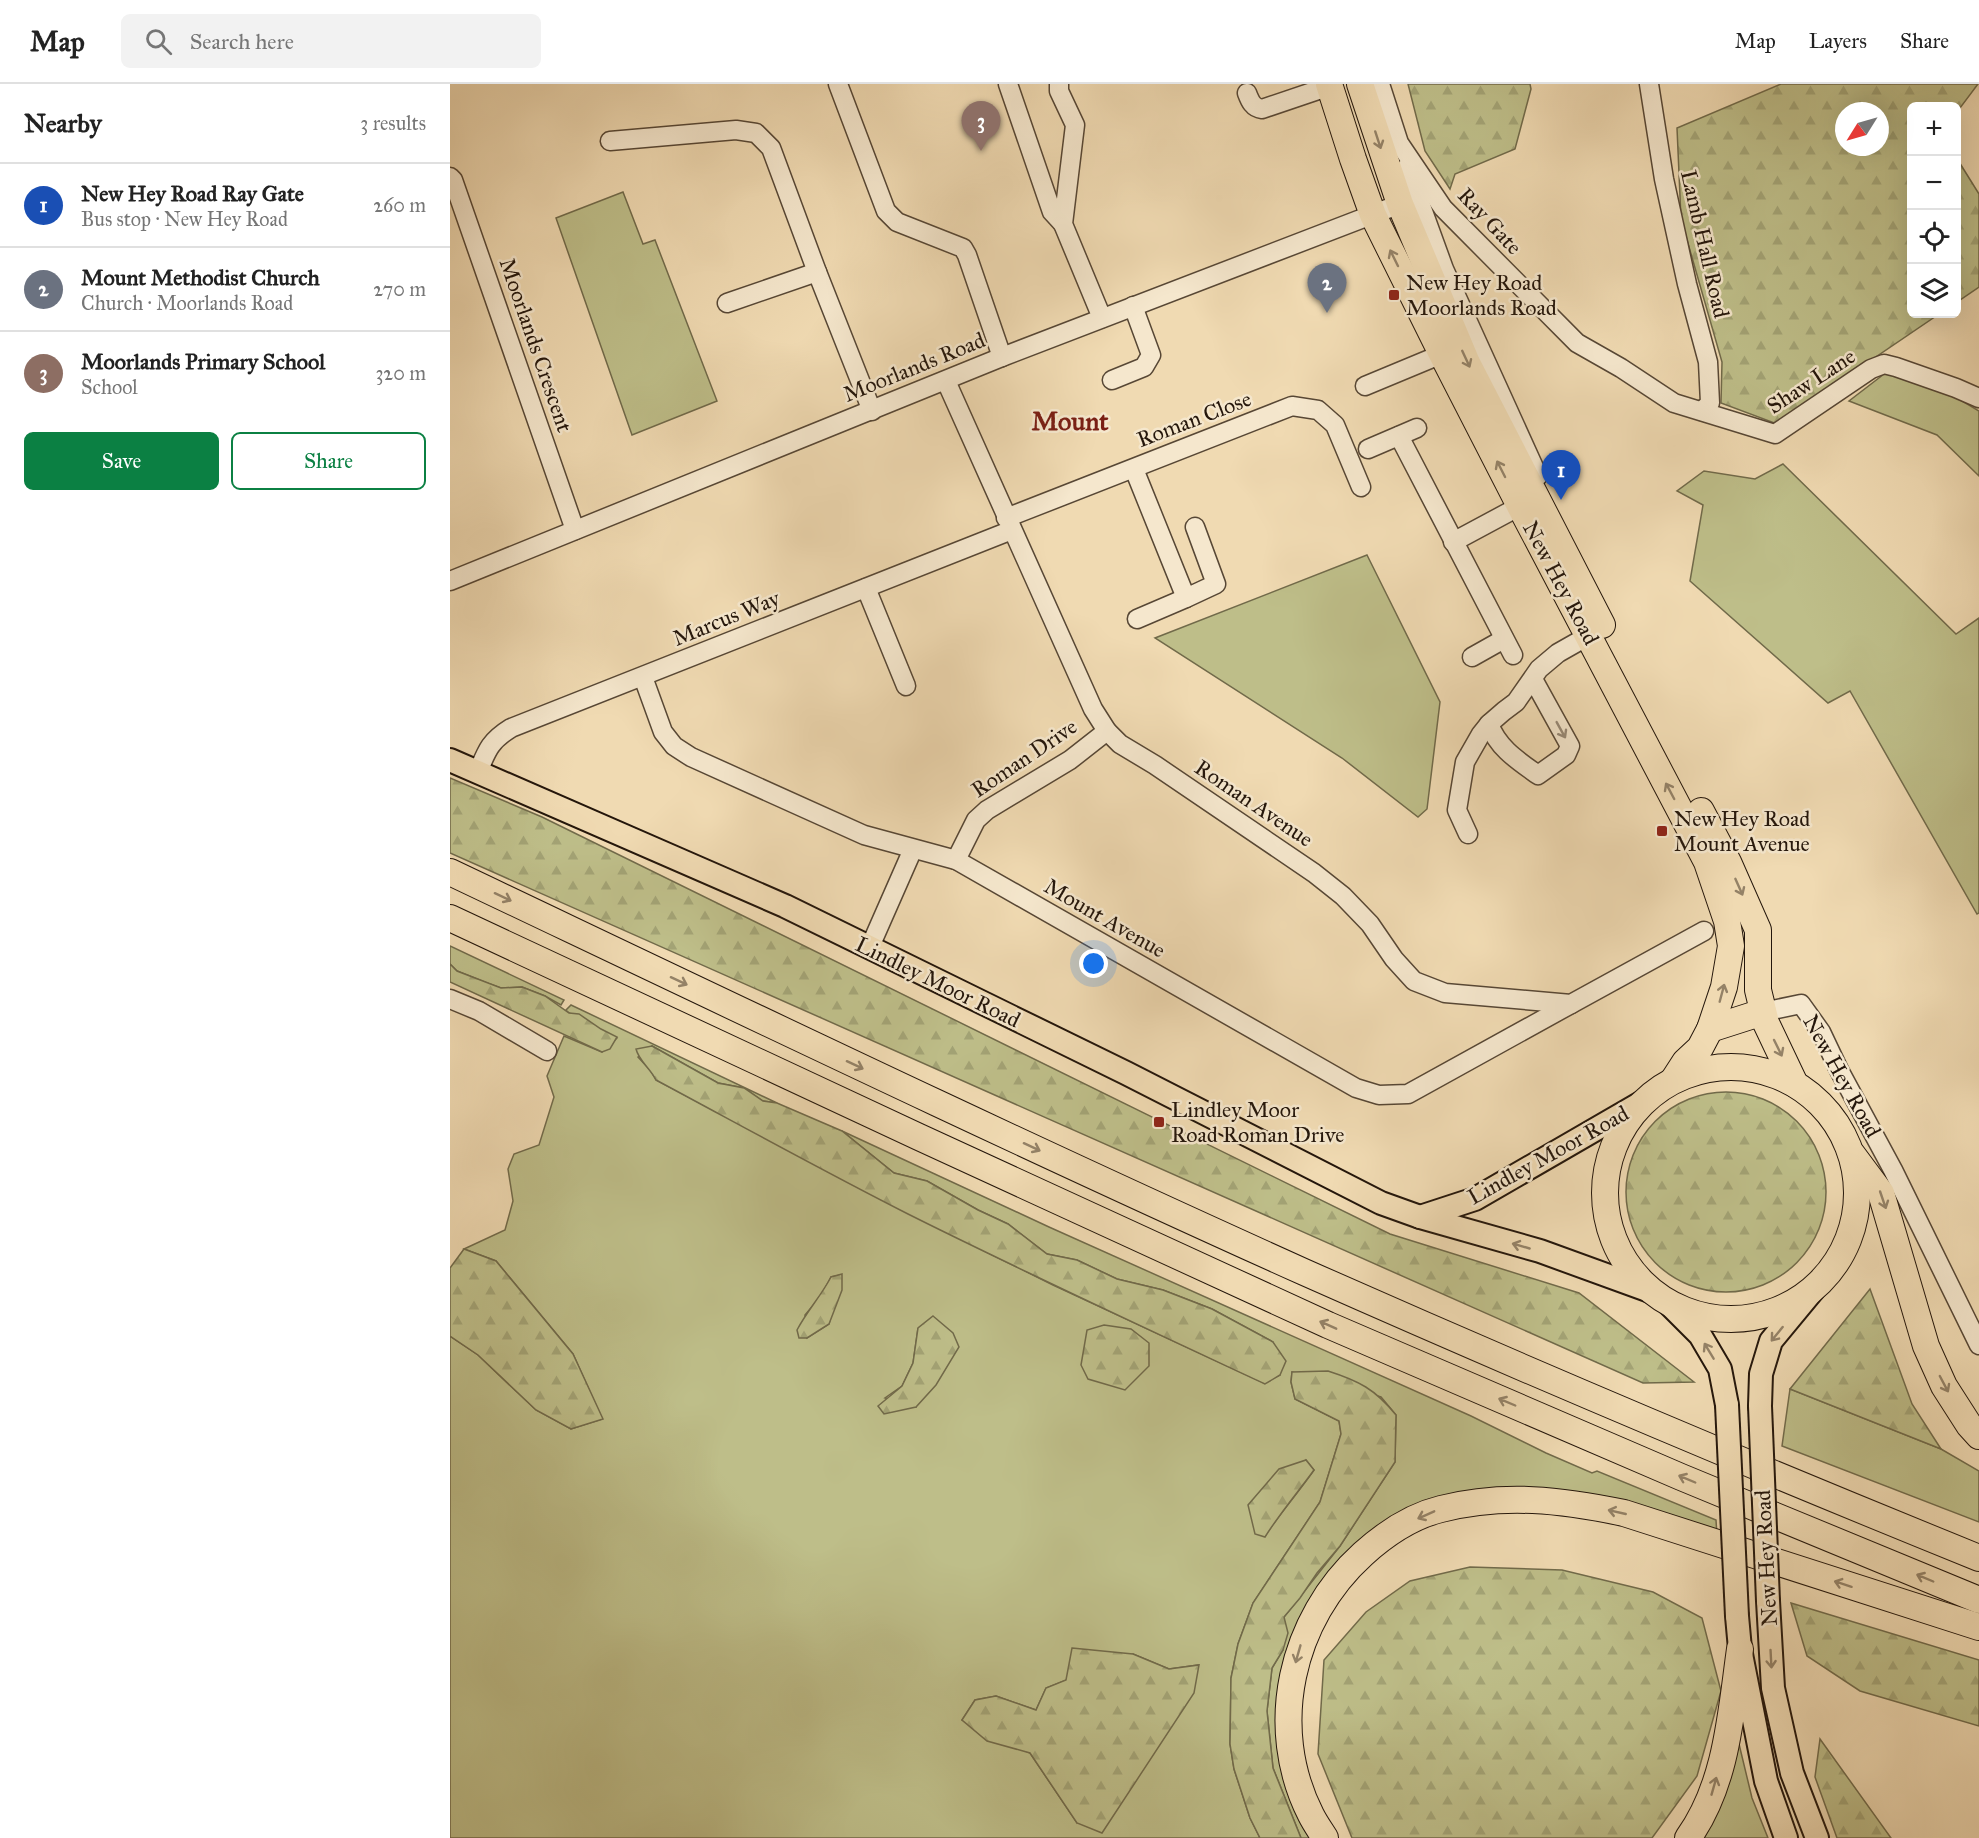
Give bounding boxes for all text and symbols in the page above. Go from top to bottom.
search box [121,14,541,68]
text: Map [30,24,85,59]
icon: search [142,25,175,58]
text: Search here [190,28,294,55]
text: Map [1735,28,1776,54]
text: Layers [1809,28,1867,54]
text: Share [1900,28,1949,54]
pin: 3 [962,101,1000,151]
north arrow [1835,102,1889,156]
map controls [1907,102,1961,318]
button: + [1907,102,1961,156]
text: Nearby [24,107,102,139]
text: 3 results [360,111,426,135]
one-way arrow [1373,130,1384,149]
button: − [1907,156,1961,210]
street label: Lamb Hall Road [1675,167,1735,321]
text: New Hey Road Ray Gate [81,180,304,207]
street label: Ray Gate [1452,182,1528,260]
text: 1 [40,193,47,217]
text: 260 m [373,193,426,217]
text: Bus stop · New Hey Road [81,207,288,231]
button: locate [1907,210,1961,264]
one-way arrow [1388,250,1400,267]
street label: Moorlands Crescent [494,254,578,436]
text: Mount Methodist Church [81,264,320,291]
pin: 2 [1308,264,1346,313]
button: layers [1907,264,1961,318]
place label: New Hey Road Moorlands Road [1406,269,1557,321]
text: 2 [39,277,48,301]
text: 270 m [373,277,426,301]
marker: New Hey Road Moorlands Road [1387,288,1401,302]
text: Church · Moorlands Road [81,291,293,315]
street label: Moorlands Road [839,326,989,408]
street label: Shaw Lane [1762,343,1860,419]
text: Moorlands Primary School [81,348,325,375]
one-way arrow [1461,350,1472,368]
text: 3 [40,361,48,385]
text: 320 m [375,361,426,385]
text: School [81,375,138,399]
street label: Roman Close [1133,385,1255,453]
district label: Mount [1032,405,1109,437]
button: Save [24,432,219,490]
button: Share [231,432,426,490]
pin: 1 [1542,450,1580,500]
one-way arrow [1495,461,1506,479]
street label: New Hey Road [1517,516,1605,650]
street label: Marcus Way [669,584,784,652]
street label: Roman Drive [966,713,1082,803]
one-way arrow [1555,721,1567,738]
street label: Roman Avenue [1190,754,1318,852]
one-way arrow [1664,782,1675,800]
place label: New Hey Road Mount Avenue [1674,805,1810,857]
marker: New Hey Road Mount Avenue [1655,824,1669,838]
street label: Mount Avenue [1039,872,1171,964]
one-way arrow [1734,878,1745,896]
one-way arrow [493,891,511,903]
street label: Lindley Moor Road [851,930,1025,1034]
your location [1079,949,1108,978]
one-way arrow [669,975,687,987]
one-way arrow [1717,984,1729,1003]
street label: New Hey Road [1797,1010,1887,1142]
one-way arrow [1772,1039,1784,1057]
one-way arrow [845,1059,863,1071]
place label: Lindley Moor Road Roman Drive [1171,1096,1344,1148]
street label: Lindley Moor Road [1463,1100,1633,1210]
marker: Lindley Moor Road Roman Drive [1152,1115,1166,1129]
one-way arrow [1022,1141,1040,1153]
one-way arrow [1878,1190,1889,1209]
one-way arrow [1512,1240,1531,1251]
one-way arrow [1320,1319,1338,1330]
one-way arrow [1771,1326,1784,1342]
one-way arrow [1703,1343,1715,1360]
one-way arrow [1939,1375,1950,1393]
one-way arrow [1499,1396,1517,1407]
one-way arrow [1678,1473,1696,1484]
street label: New Hey Road [1749,1489,1783,1627]
one-way arrow [1608,1506,1628,1517]
one-way arrow [1417,1510,1435,1521]
one-way arrow [1916,1572,1935,1583]
one-way arrow [1834,1577,1853,1588]
one-way arrow [1292,1644,1303,1663]
one-way arrow [1766,1648,1777,1668]
one-way arrow [1709,1777,1720,1796]

